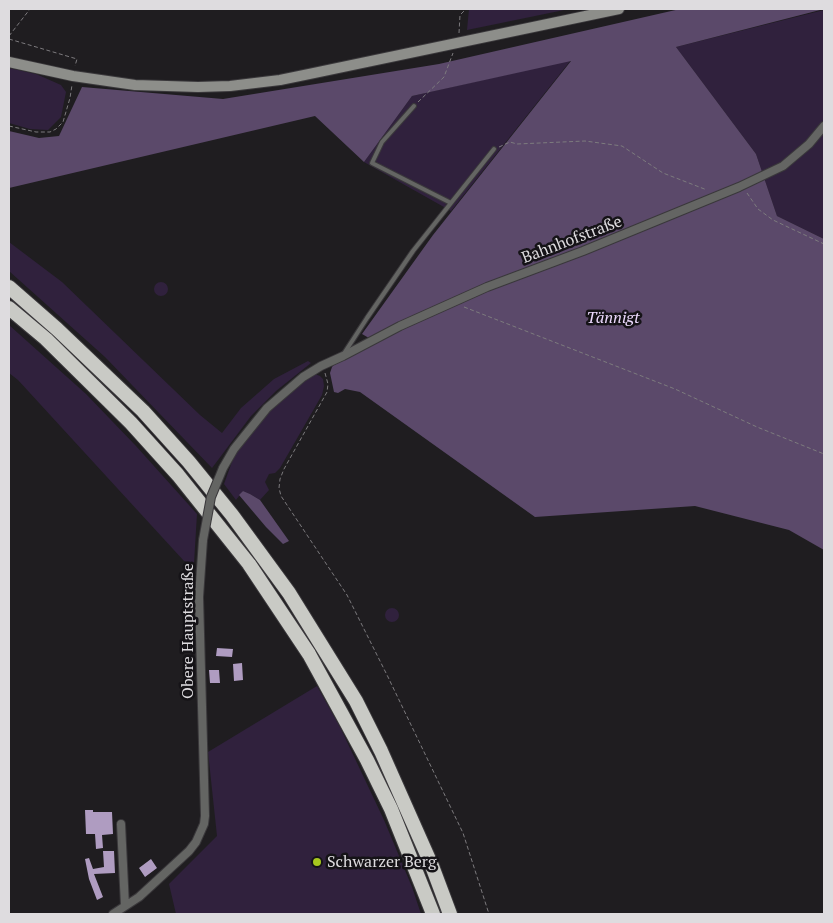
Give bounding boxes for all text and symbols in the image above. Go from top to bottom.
street label: Bahnhofstraße [519,212,625,268]
park label: Tännigt [586,308,640,328]
street label: Obere Hauptstraße [178,563,198,699]
place label: Schwarzer Berg [327,852,436,872]
marker: Schwarzer Berg [311,856,323,868]

